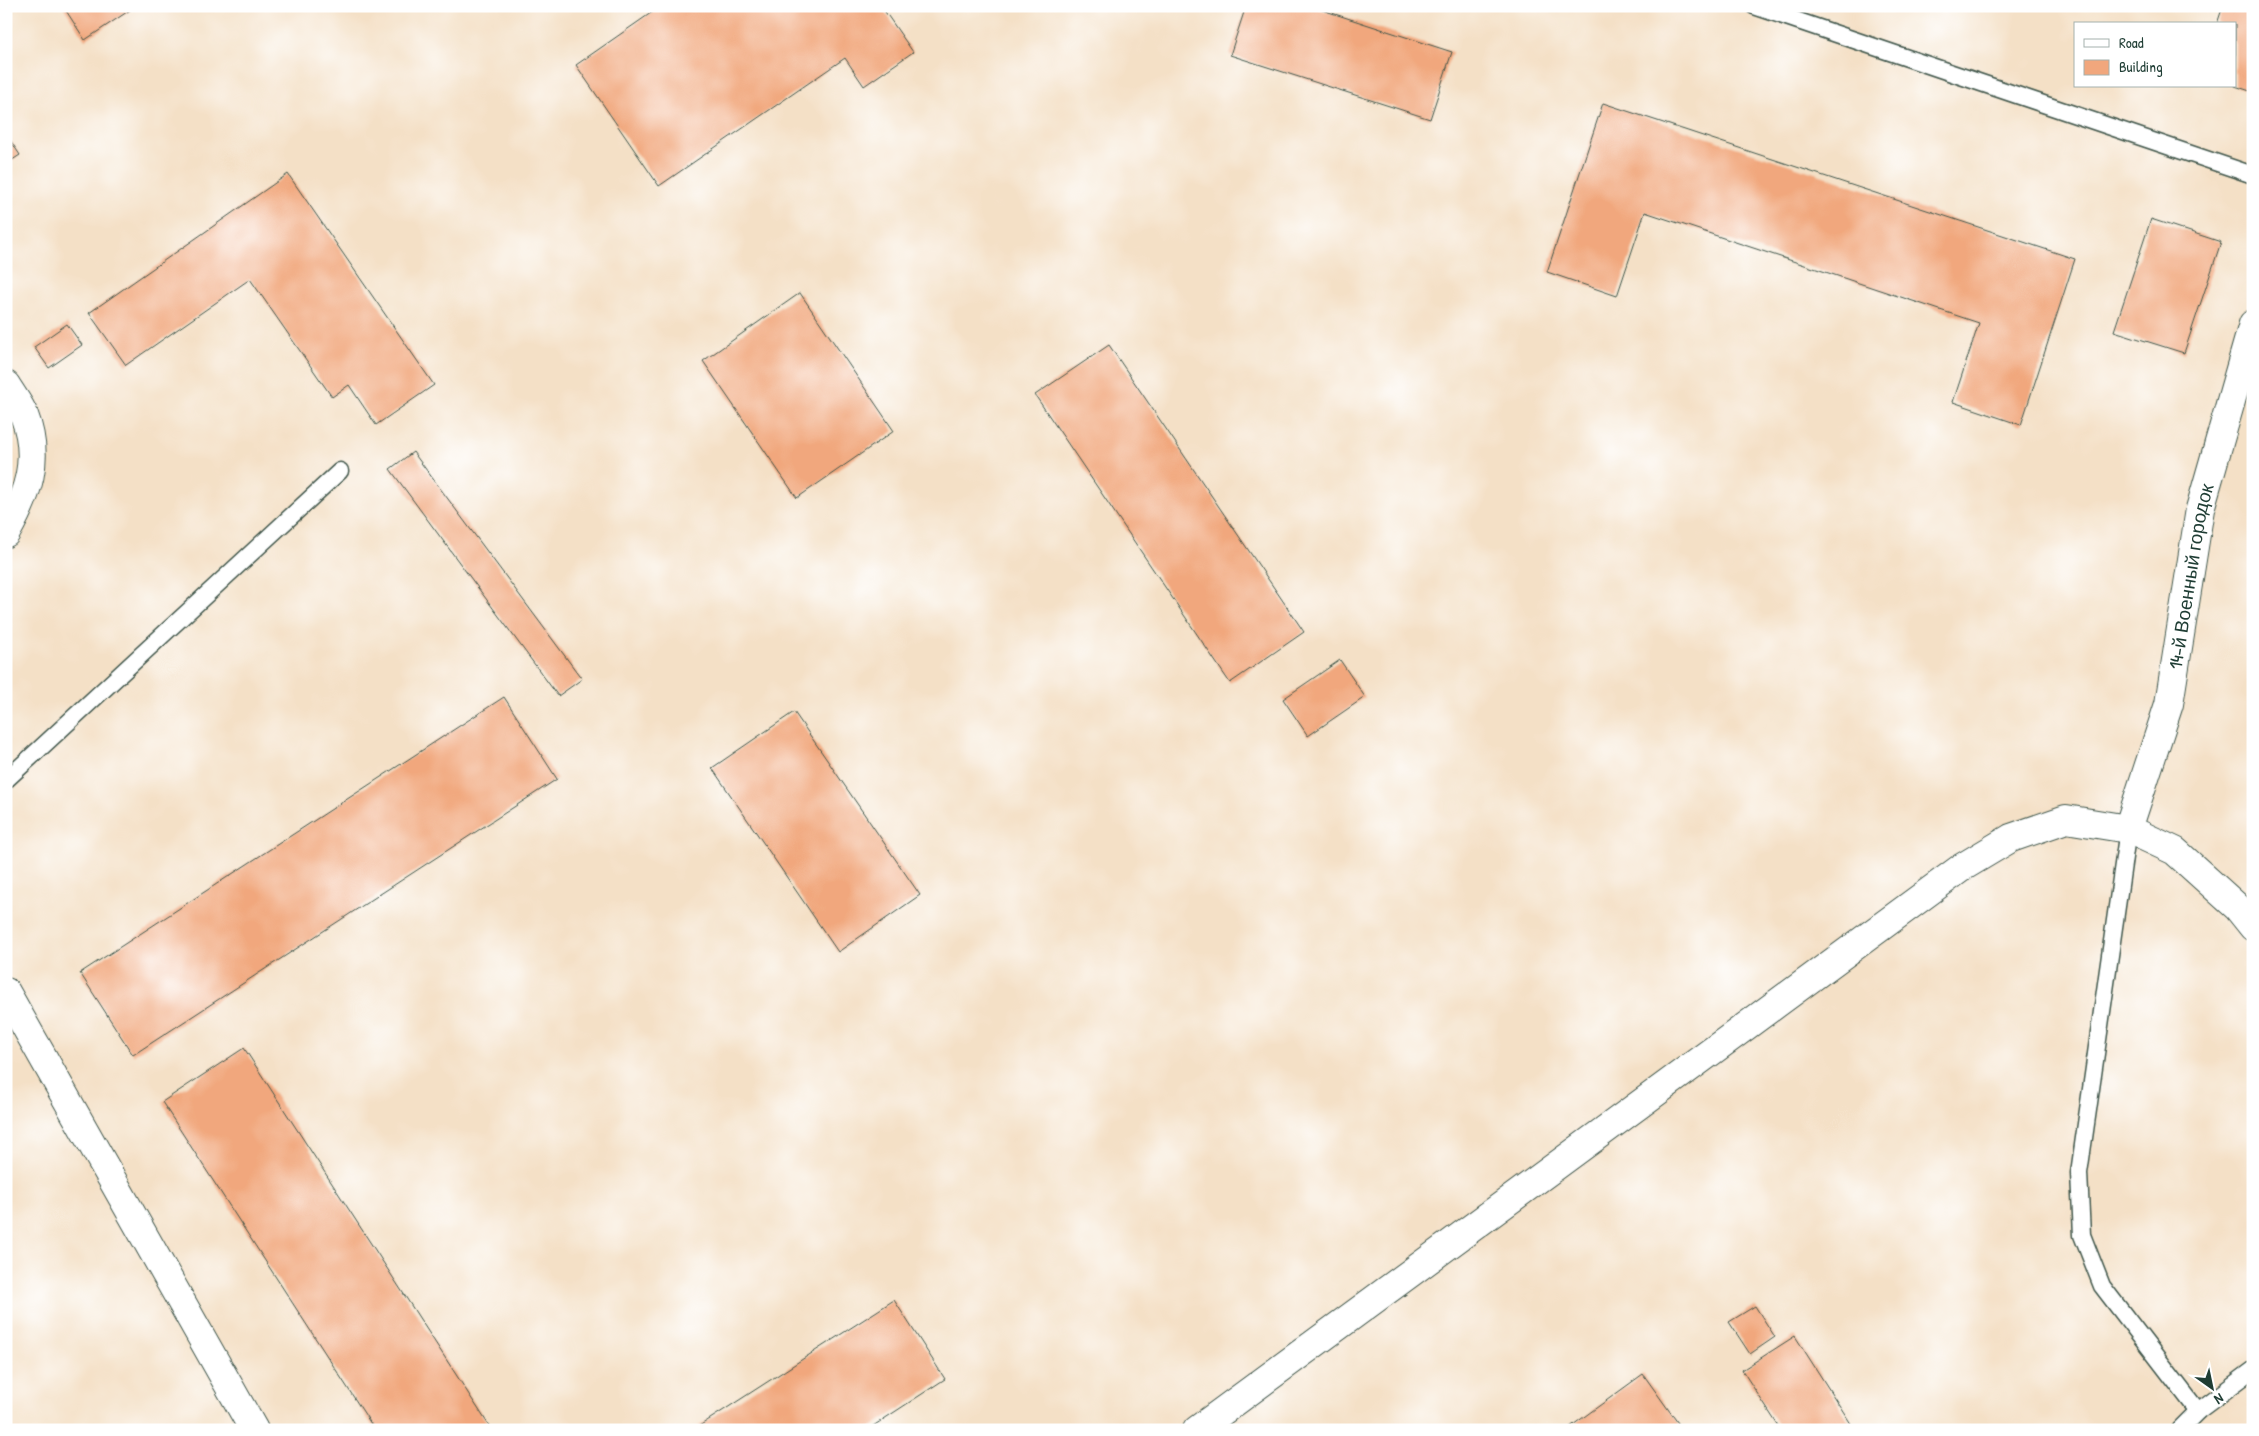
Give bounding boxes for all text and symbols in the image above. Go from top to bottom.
legend [2074,22,2236,88]
text: Road [2119,32,2144,53]
text: Building [2119,56,2163,77]
street label: 14-й Военный городок [2162,480,2220,671]
north arrow [2186,1364,2236,1414]
text: N [2211,1389,2228,1410]

